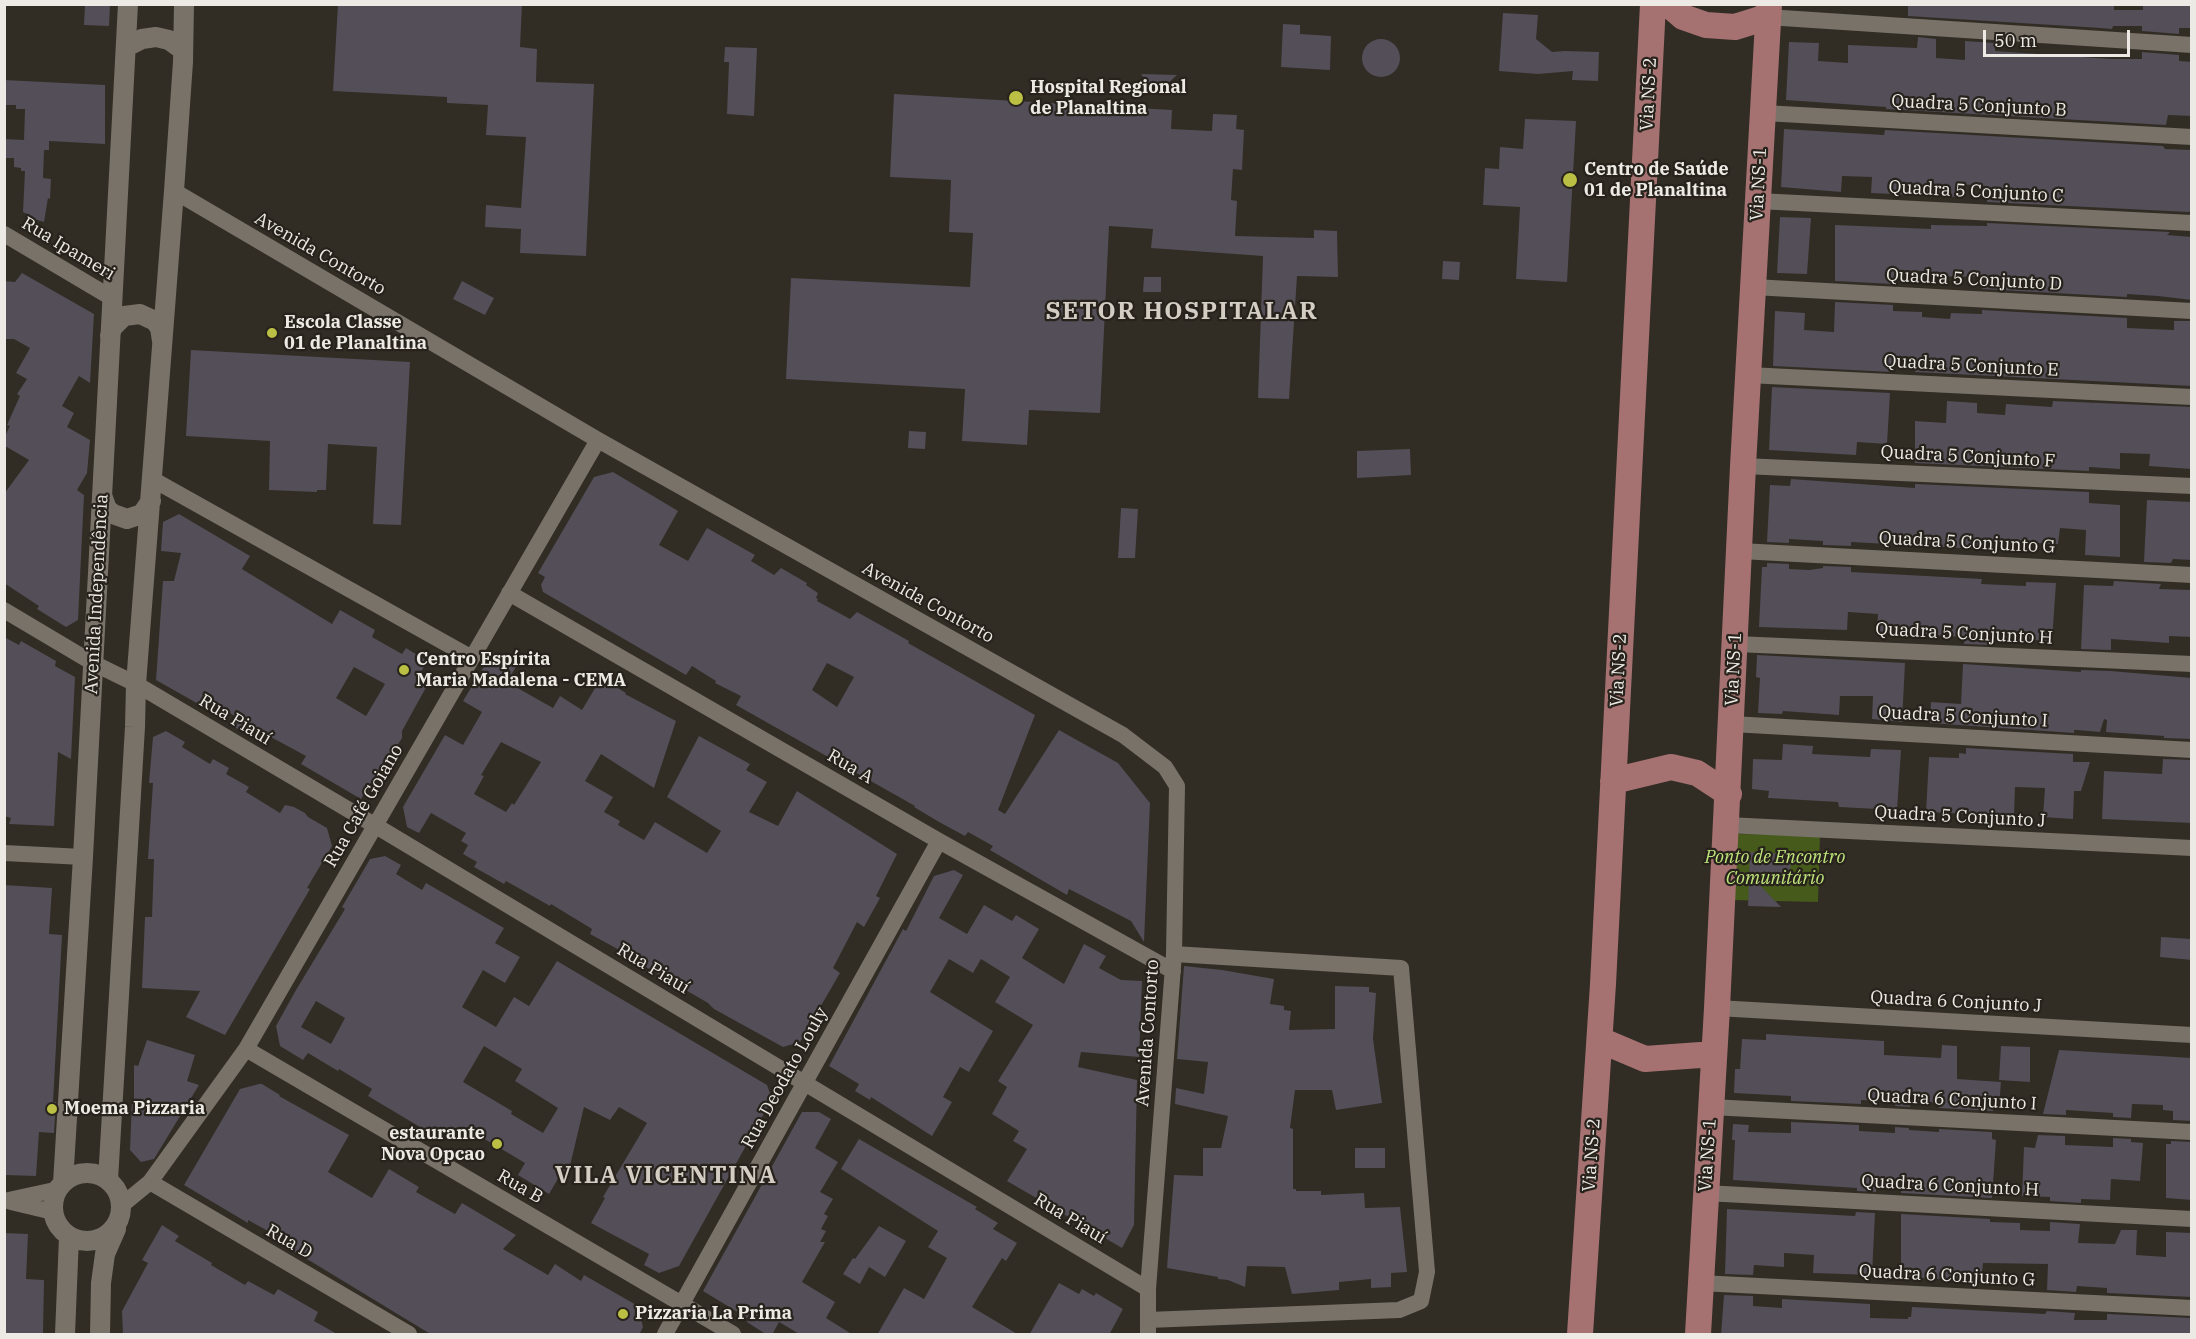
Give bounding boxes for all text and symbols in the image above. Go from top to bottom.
scale bar [1986,18,2133,56]
text: 50 m [1994,29,2037,52]
street label: Via NS-2 [1636,57,1662,131]
place label: Hospital Regional de Planaltina [1030,77,1187,119]
marker: Hospital Regional de Planaltina [1007,89,1025,107]
street label: Quadra 5 Conjunto B [1891,91,2067,121]
street label: Via NS-1 [1746,147,1772,221]
place label: Centro de Saúde 01 de Planaltina [1584,159,1729,201]
marker: Centro de Saúde 01 de Planaltina [1561,171,1579,189]
street label: Quadra 5 Conjunto C [1888,177,2064,207]
street label: Avenida Contorto [251,208,389,300]
street label: Rua Ipameri [17,213,119,285]
street label: Quadra 5 Conjunto D [1885,265,2063,295]
district label: SETOR HOSPITALAR [1046,298,1318,326]
place label: Escola Classe 01 de Planaltina [284,312,427,354]
marker: Escola Classe 01 de Planaltina [265,326,279,340]
street label: Quadra 5 Conjunto E [1883,351,2059,381]
street label: Quadra 5 Conjunto F [1880,442,2056,472]
street label: Avenida Independência [81,493,113,695]
street label: Quadra 5 Conjunto G [1878,528,2056,558]
street label: Avenida Contorto [858,558,998,648]
street label: Quadra 5 Conjunto H [1875,619,2053,649]
street label: Via NS-1 [1721,632,1747,706]
street label: Via NS-2 [1606,633,1632,707]
place label: Centro Espírita Maria Madalena - CEMA [416,649,626,692]
marker: Centro Espírita Maria Madalena - CEMA [397,663,411,677]
street label: Rua Piauí [195,690,275,750]
street label: Quadra 5 Conjunto I [1878,702,2048,732]
street label: Rua Café Goiano [320,741,408,871]
street label: Rua A [823,745,877,789]
street label: Quadra 5 Conjunto J [1874,802,2046,832]
park label: Ponto de Encontro Comunitário [1705,847,1845,890]
street label: Rua Piauí [613,939,693,999]
street label: Avenida Contorto [1132,959,1164,1107]
street label: Quadra 6 Conjunto J [1870,987,2042,1017]
street label: Rua Deodato Louly [737,1004,833,1152]
street label: Quadra 6 Conjunto I [1867,1085,2037,1115]
place label: Moema Pizzaria [64,1098,205,1120]
marker: Moema Pizzaria [45,1102,59,1116]
street label: Via NS-2 [1579,1117,1605,1193]
street label: Via NS-1 [1695,1117,1721,1193]
place label: estaurante Nova Opcao [381,1123,485,1166]
marker: estaurante Nova Opcao [490,1137,504,1151]
district label: VILA VICENTINA [555,1162,777,1190]
street label: Rua B [493,1165,547,1209]
street label: Quadra 6 Conjunto H [1861,1171,2039,1201]
street label: Rua Piauí [1030,1189,1110,1249]
street label: Rua D [262,1220,316,1264]
street label: Quadra 6 Conjunto G [1858,1261,2036,1291]
place label: Pizzaria La Prima [635,1303,792,1325]
marker: Pizzaria La Prima [616,1307,630,1321]

